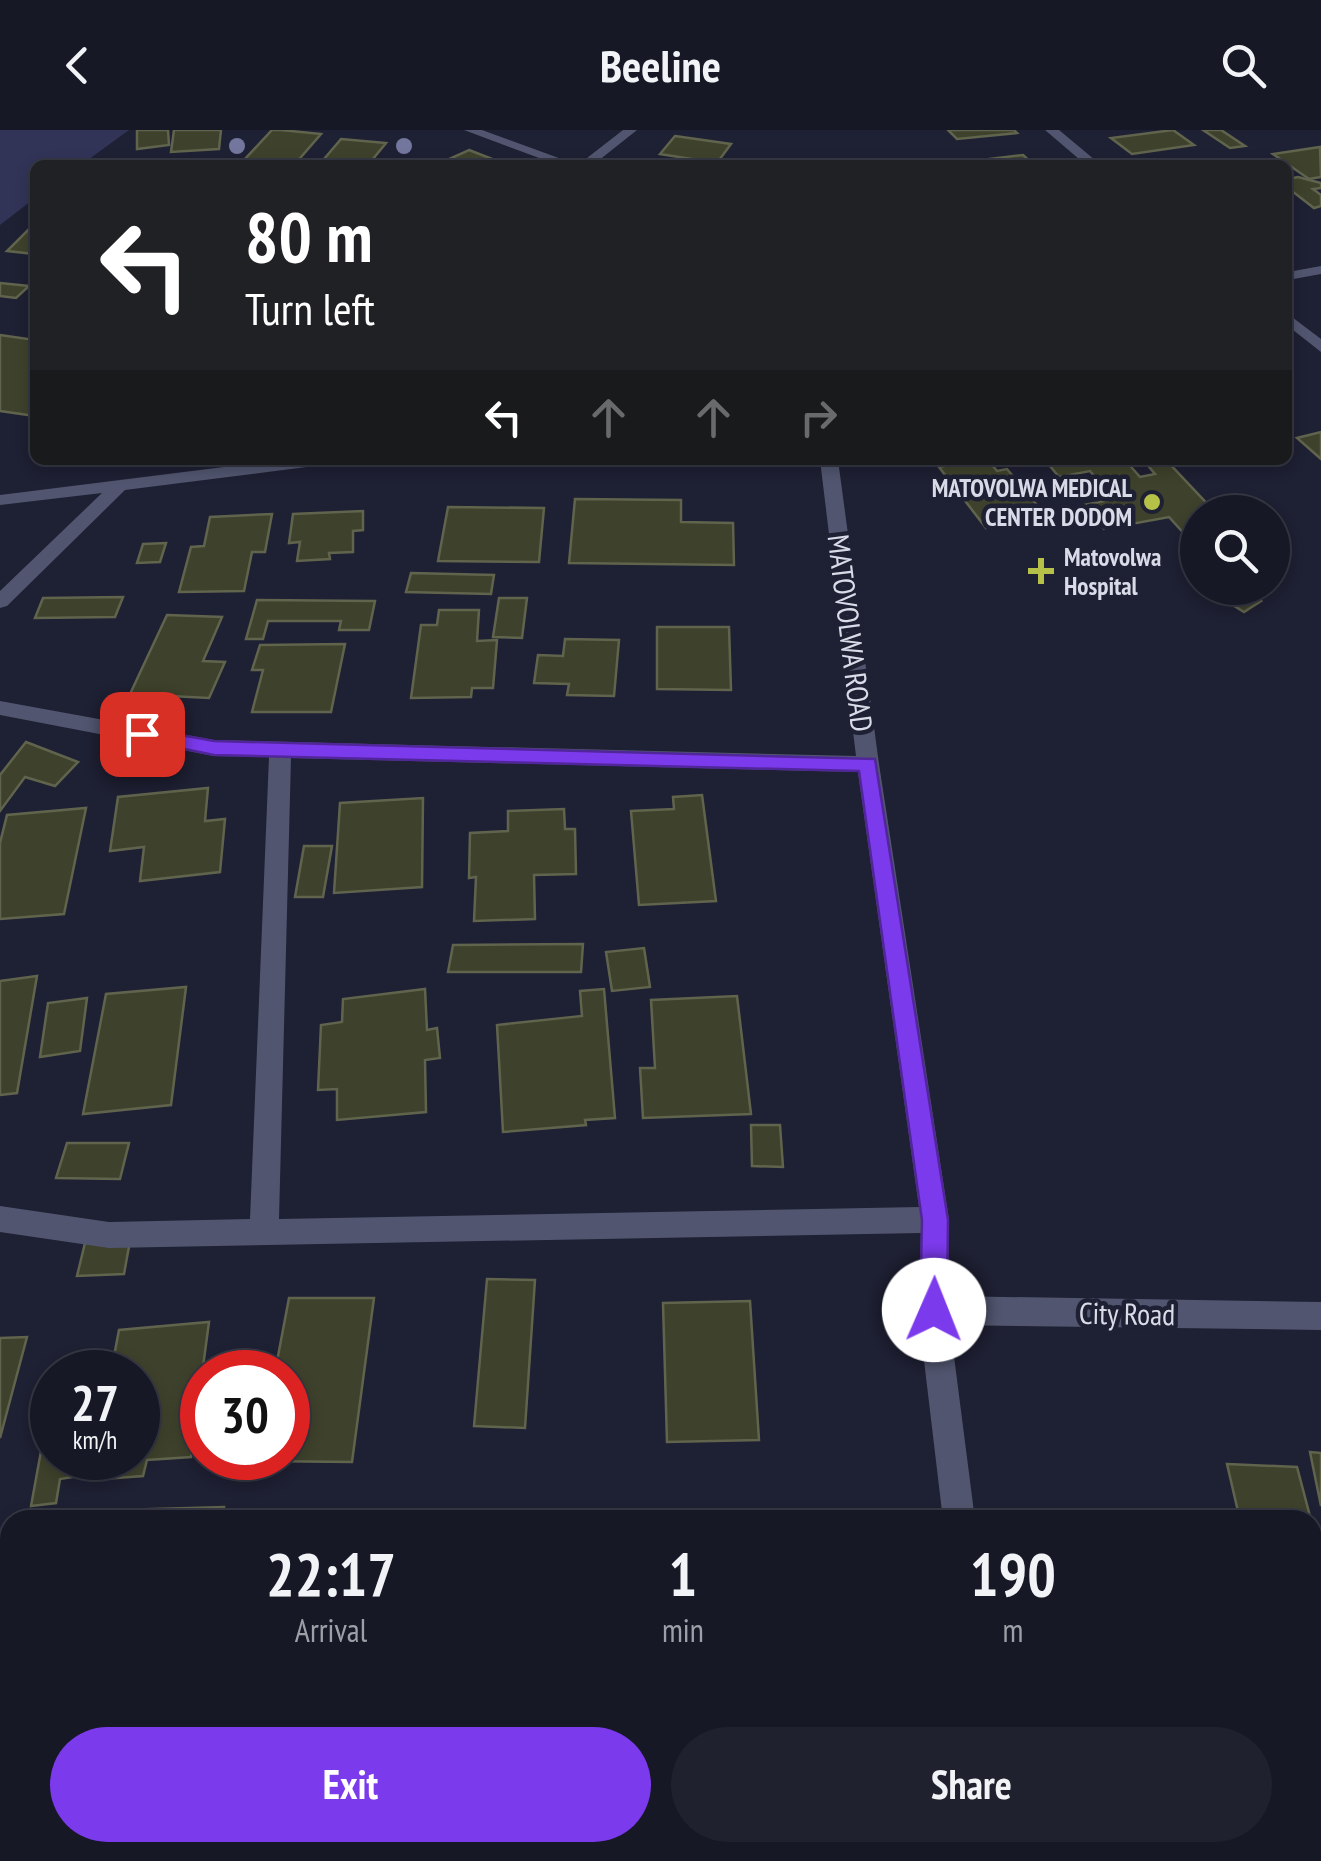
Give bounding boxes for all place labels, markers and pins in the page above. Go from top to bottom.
place label: MATOVOLWA MEDICAL CENTER DODOM [932,472,1132,533]
marker: MATOVOLWA MEDICAL CENTER DODOM [1141,491,1163,513]
place label: Matovolwa Hospital [1064,541,1161,602]
marker: Matovolwa Hospital [1028,558,1054,584]
pin [100,692,185,777]

